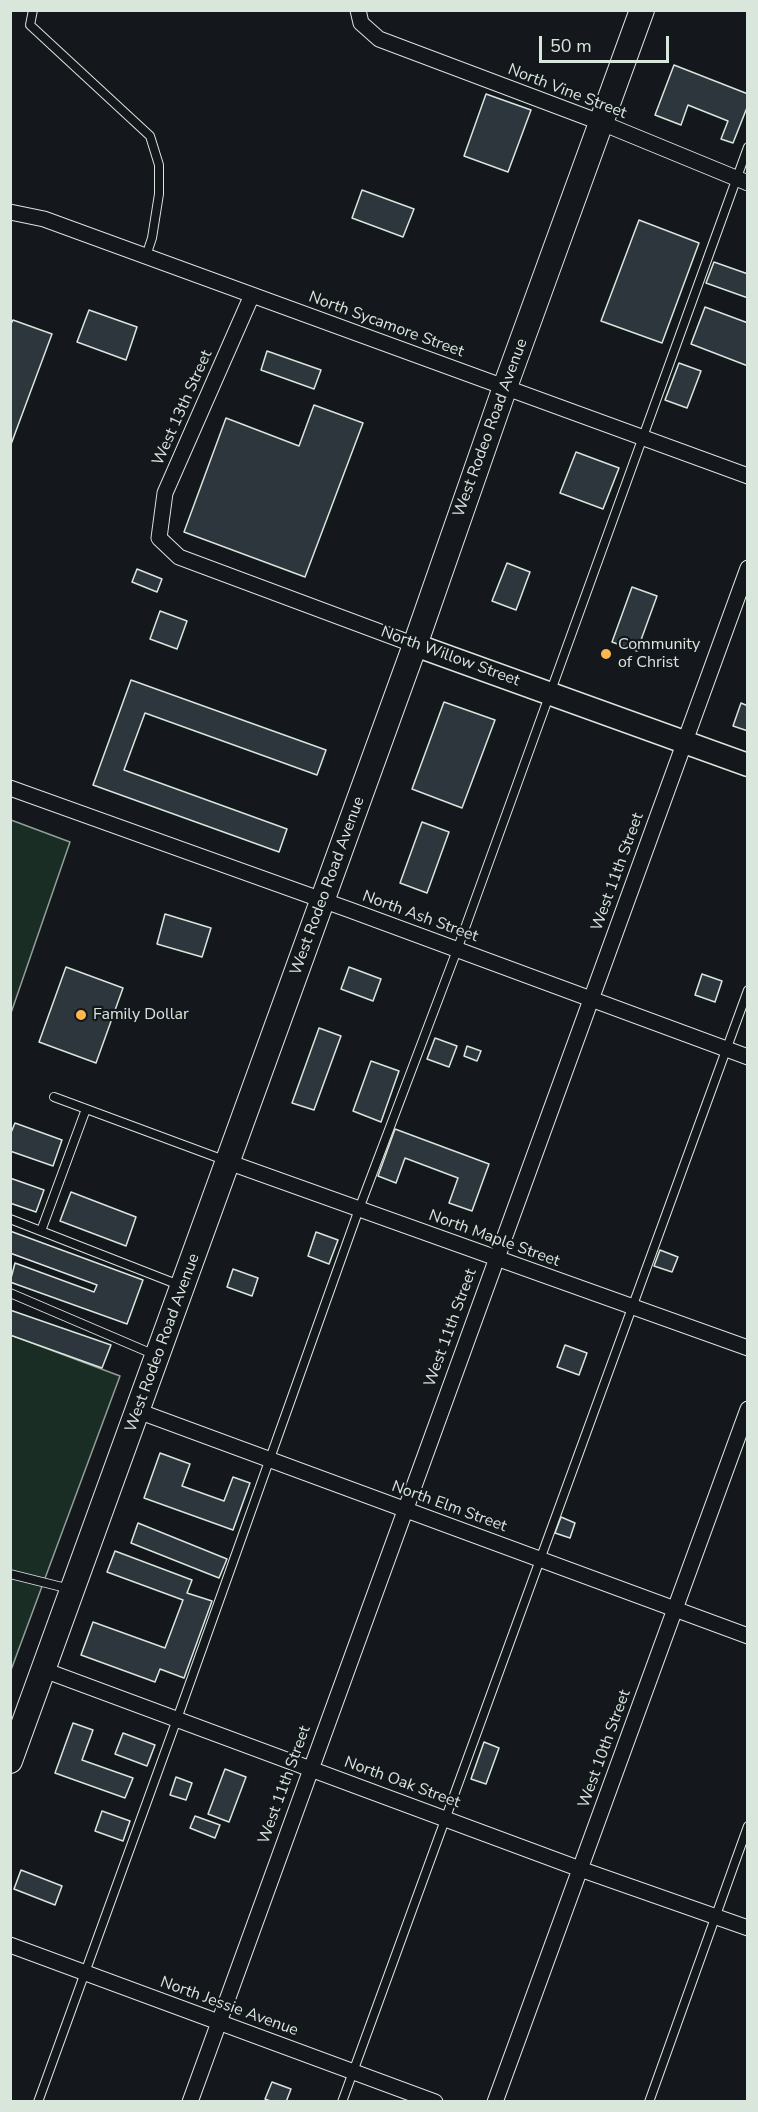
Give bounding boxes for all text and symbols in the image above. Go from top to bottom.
scale bar [542,24,672,62]
text: 50 m [550,34,592,58]
street label: North Vine Street [505,60,629,124]
street label: North Sycamore Street [306,288,466,362]
street label: West Rodeo Road Avenue [450,336,532,520]
street label: West 13th Street [149,347,217,469]
street label: North Willow Street [378,623,522,691]
place label: Community of Christ [618,635,700,673]
marker: Community of Christ [599,647,613,661]
street label: West Rodeo Road Avenue [287,794,369,978]
street label: West 11th Street [588,810,648,934]
street label: North Ash Street [359,887,481,947]
place label: Family Dollar [93,1005,189,1025]
marker: Family Dollar [74,1008,88,1022]
street label: North Maple Street [426,1206,562,1272]
street label: West Rodeo Road Avenue [122,1251,204,1435]
street label: West 11th Street [421,1266,481,1390]
street label: North Elm Street [389,1477,509,1537]
street label: West 10th Street [575,1687,635,1811]
street label: West 11th Street [255,1723,315,1847]
street label: North Oak Street [341,1753,463,1813]
street label: North Jessie Avenue [157,1973,301,2041]

